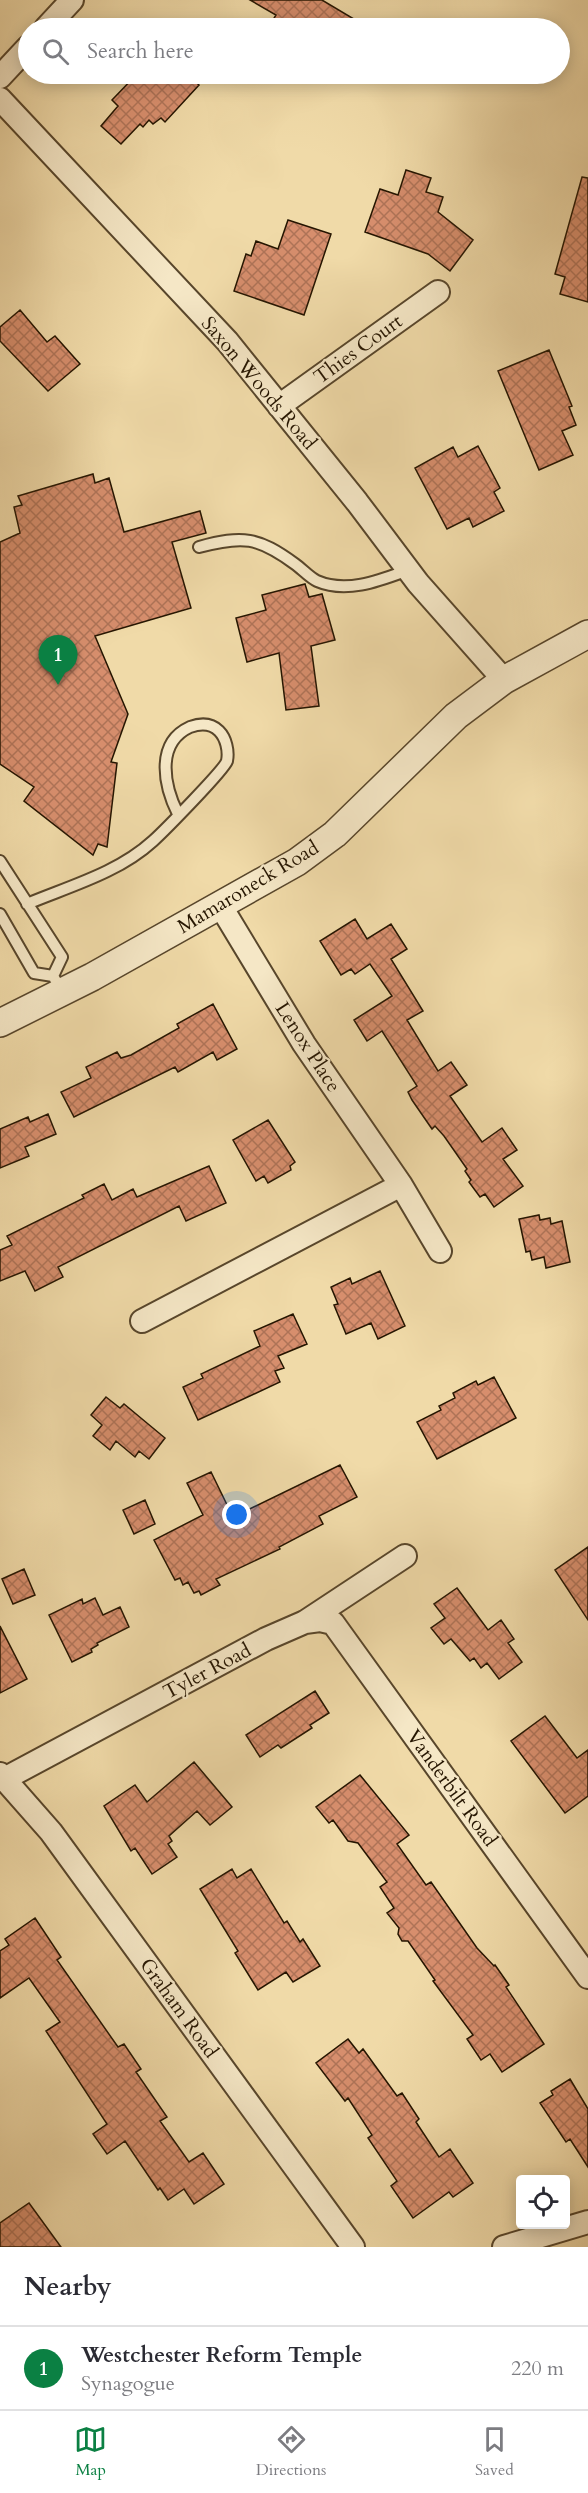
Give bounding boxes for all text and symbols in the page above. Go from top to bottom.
search box [18,18,570,84]
icon: search [39,35,72,68]
text: Search here [87,36,194,66]
street label: Thies Court [308,307,408,390]
street label: Saxon Woods Road [195,311,323,456]
pin: 1 [38,636,78,685]
street label: Mamaroneck Road [172,834,324,940]
street label: Lenox Place [269,997,347,1097]
your location [222,1500,251,1529]
street label: Tyler Road [158,1636,256,1705]
street label: Vanderbilt Road [400,1724,504,1852]
street label: Graham Road [134,1952,225,2064]
map controls [516,2175,570,2229]
button: locate [516,2175,570,2229]
text: Nearby [24,2269,112,2304]
text: Westchester Reform Temple [81,2340,362,2370]
text: 1 [38,2355,49,2382]
text: 220 m [511,2355,564,2382]
text: Synagogue [81,2370,175,2397]
tab: Map [74,2423,107,2481]
tab: Directions [256,2423,326,2481]
tab: Saved [475,2423,514,2481]

